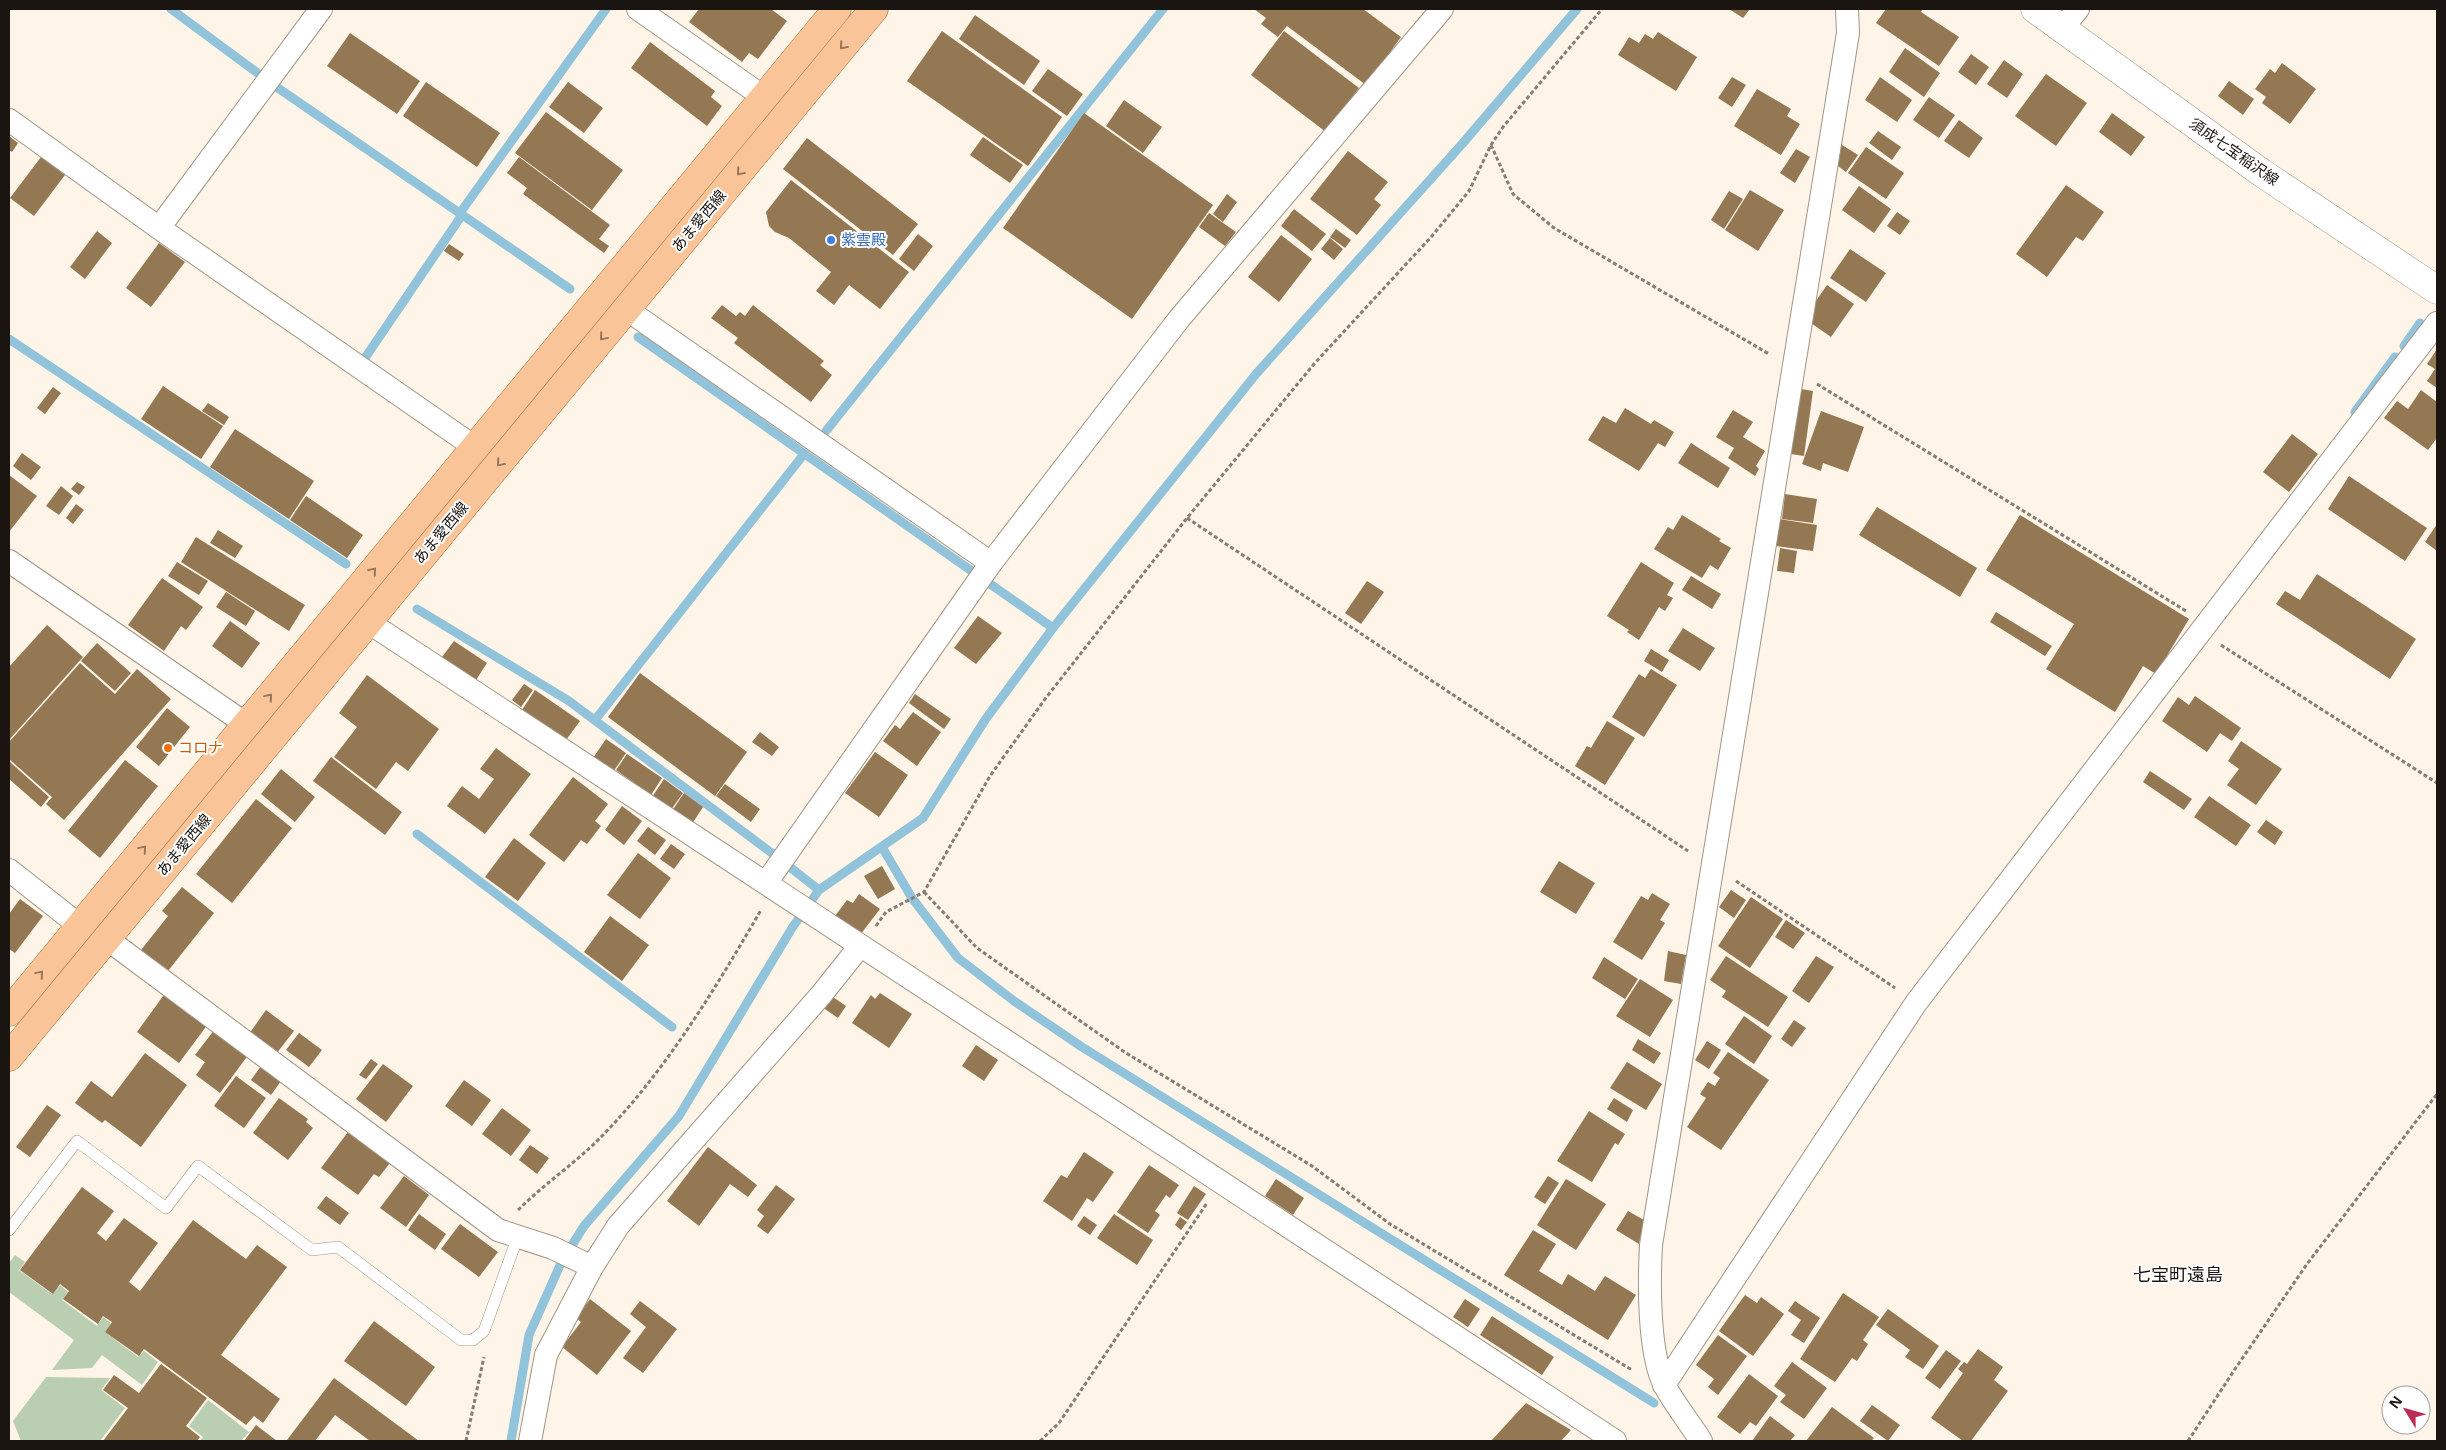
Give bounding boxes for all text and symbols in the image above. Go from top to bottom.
one-way arrow [840,41,849,50]
street label: 須成七宝稲沢線 [2186,113,2283,189]
one-way arrow [736,166,745,175]
street label: あま愛西線 [666,185,730,256]
place label: 紫雲殿 [841,229,886,249]
marker: 紫雲殿 [825,234,837,246]
one-way arrow [600,332,609,341]
one-way arrow [496,457,505,466]
street label: あま愛西線 [408,497,472,568]
one-way arrow [367,568,376,577]
one-way arrow [264,693,273,702]
place label: コロナ [178,737,223,757]
marker: コロナ [162,742,174,754]
street label: あま愛西線 [151,809,215,880]
one-way arrow [138,846,146,855]
one-way arrow [34,971,42,980]
district label: 七宝町遠島 [2133,1262,2223,1286]
north arrow [2381,1385,2431,1435]
text: N [2384,1392,2406,1412]

